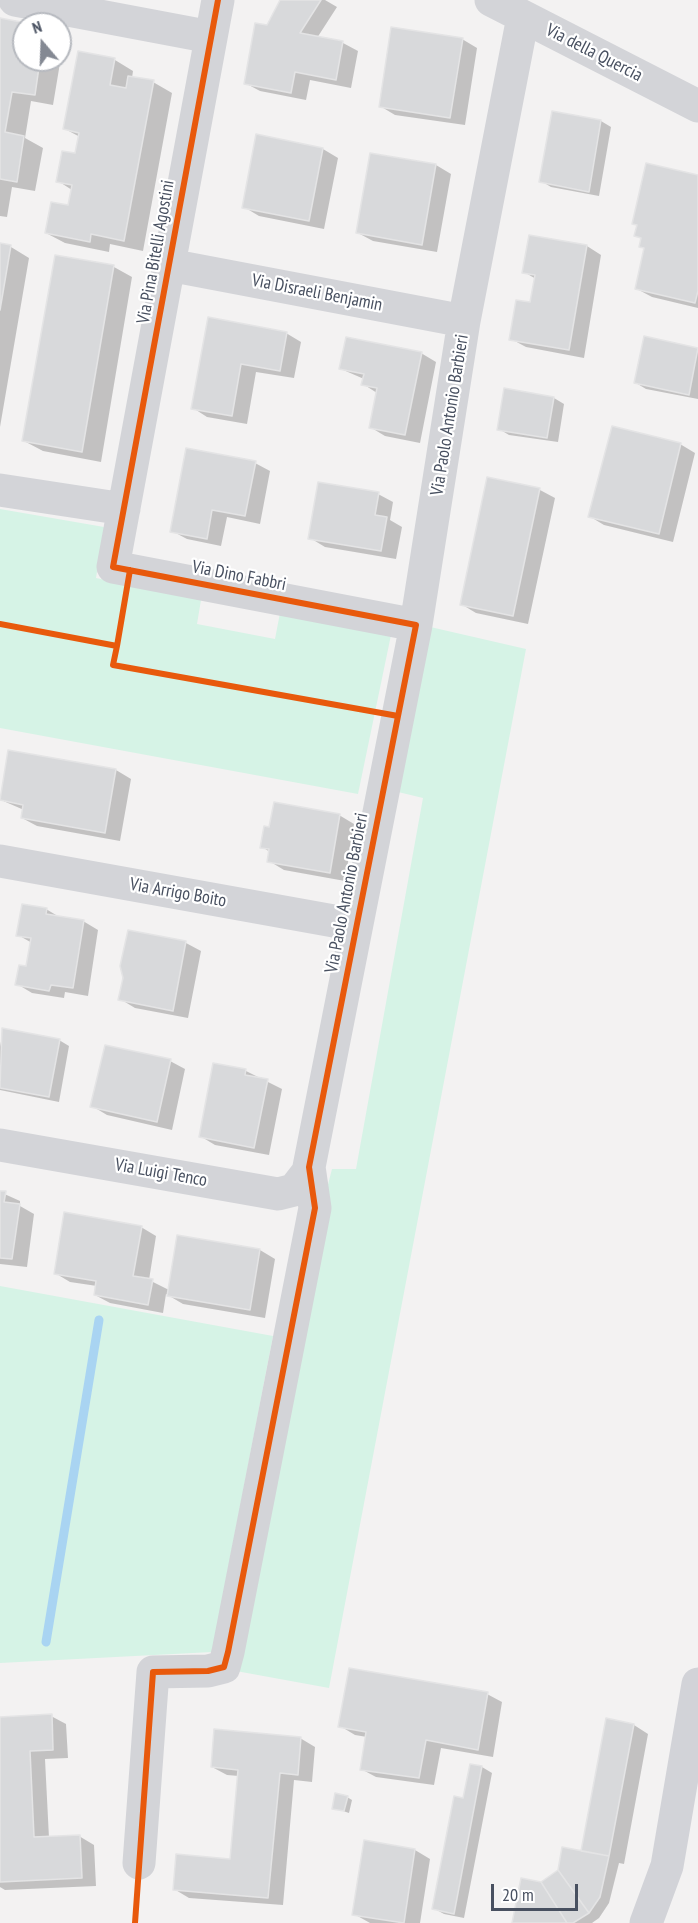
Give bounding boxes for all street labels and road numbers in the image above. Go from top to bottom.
street label: Via della Quercia [542,19,646,87]
street label: Via Pina Bitelli Agostini [133,178,179,326]
street label: Via Disraeli Benjamin [250,270,384,316]
street label: Via Paolo Antonio Barbieri [427,333,473,497]
street label: Via Dino Fabbri [190,556,288,596]
street label: Via Paolo Antonio Barbieri [321,811,373,975]
street label: Via Arrigo Boito [128,874,228,912]
street label: Via Luigi Tenco [113,1154,209,1192]

